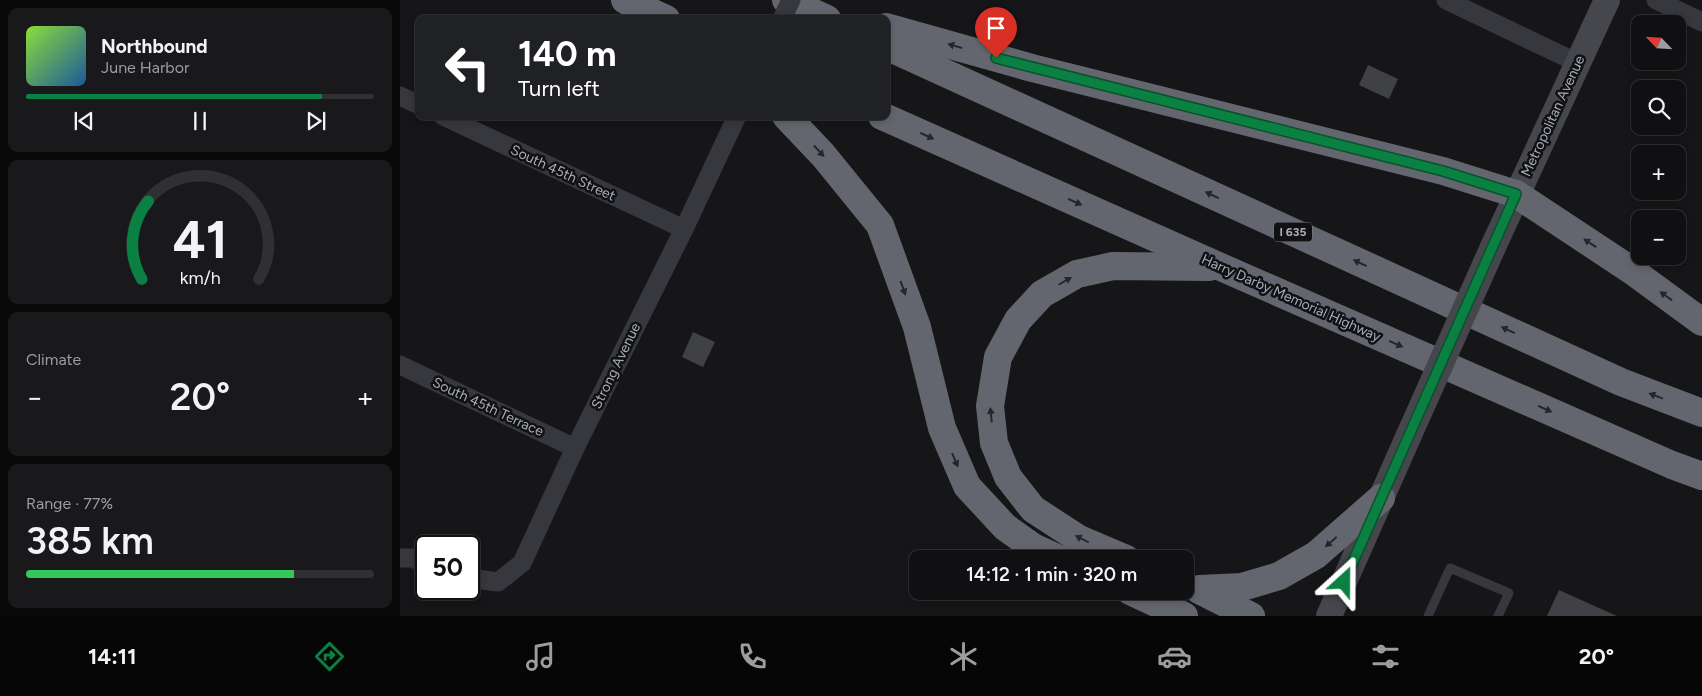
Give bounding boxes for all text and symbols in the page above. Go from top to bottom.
pin [975,7,1017,58]
icon: arrive [982,14,1010,42]
north arrow [1631,15,1686,70]
map controls [1631,15,1686,265]
text: 140 m [518,33,616,75]
text: Northbound [101,35,208,58]
icon: left [435,35,500,100]
one-way arrow [947,42,962,50]
street label: Metropolitan Avenue [1518,53,1589,179]
text: June Harbor [101,58,189,77]
text: Turn left [518,75,600,102]
button: search [1631,80,1686,135]
icon: previous [70,107,98,135]
icon: pause [186,107,214,135]
icon: next [302,107,330,135]
one-way arrow [920,133,934,141]
street label: South 45th Street [508,141,618,205]
one-way arrow [814,145,825,158]
button: + [1631,145,1686,200]
one-way arrow [1205,191,1219,199]
one-way arrow [1068,199,1082,207]
text: 41 [173,209,227,271]
button: − [1631,210,1686,265]
road number: I 635 [1274,222,1312,242]
one-way arrow [1584,238,1597,248]
street label: Harry Darby Memorial Highway [1199,251,1384,346]
one-way arrow [1353,258,1367,266]
text: km/h [180,267,220,288]
one-way arrow [1058,277,1072,286]
one-way arrow [899,281,907,296]
one-way arrow [1660,291,1673,301]
street label: Strong Avenue [588,320,644,412]
one-way arrow [1501,326,1515,334]
one-way arrow [1389,340,1403,348]
text: Climate [26,350,81,369]
text: 20° [170,374,230,420]
street label: South 45th Terrace [430,374,547,440]
text: − [26,380,43,414]
text: + [357,380,374,414]
one-way arrow [1649,391,1664,399]
one-way arrow [1538,405,1552,413]
one-way arrow [987,407,995,423]
one-way arrow [952,453,960,467]
text: Range · 77% [26,494,113,513]
text: 385 km [26,518,154,564]
speed limit sign: 50 [415,535,480,600]
one-way arrow [1074,535,1089,543]
one-way arrow [1325,536,1337,547]
position arrow [1317,555,1369,607]
text: 14:12 · 1 min · 320 m [966,563,1137,586]
icon: directions [312,639,347,674]
icon: music [523,639,558,674]
icon: phone [735,639,770,674]
icon: climate [946,639,981,674]
icon: car [1157,639,1192,674]
icon: filters [1368,639,1403,674]
text: 14:11 [88,643,136,670]
text: 20° [1579,643,1614,670]

